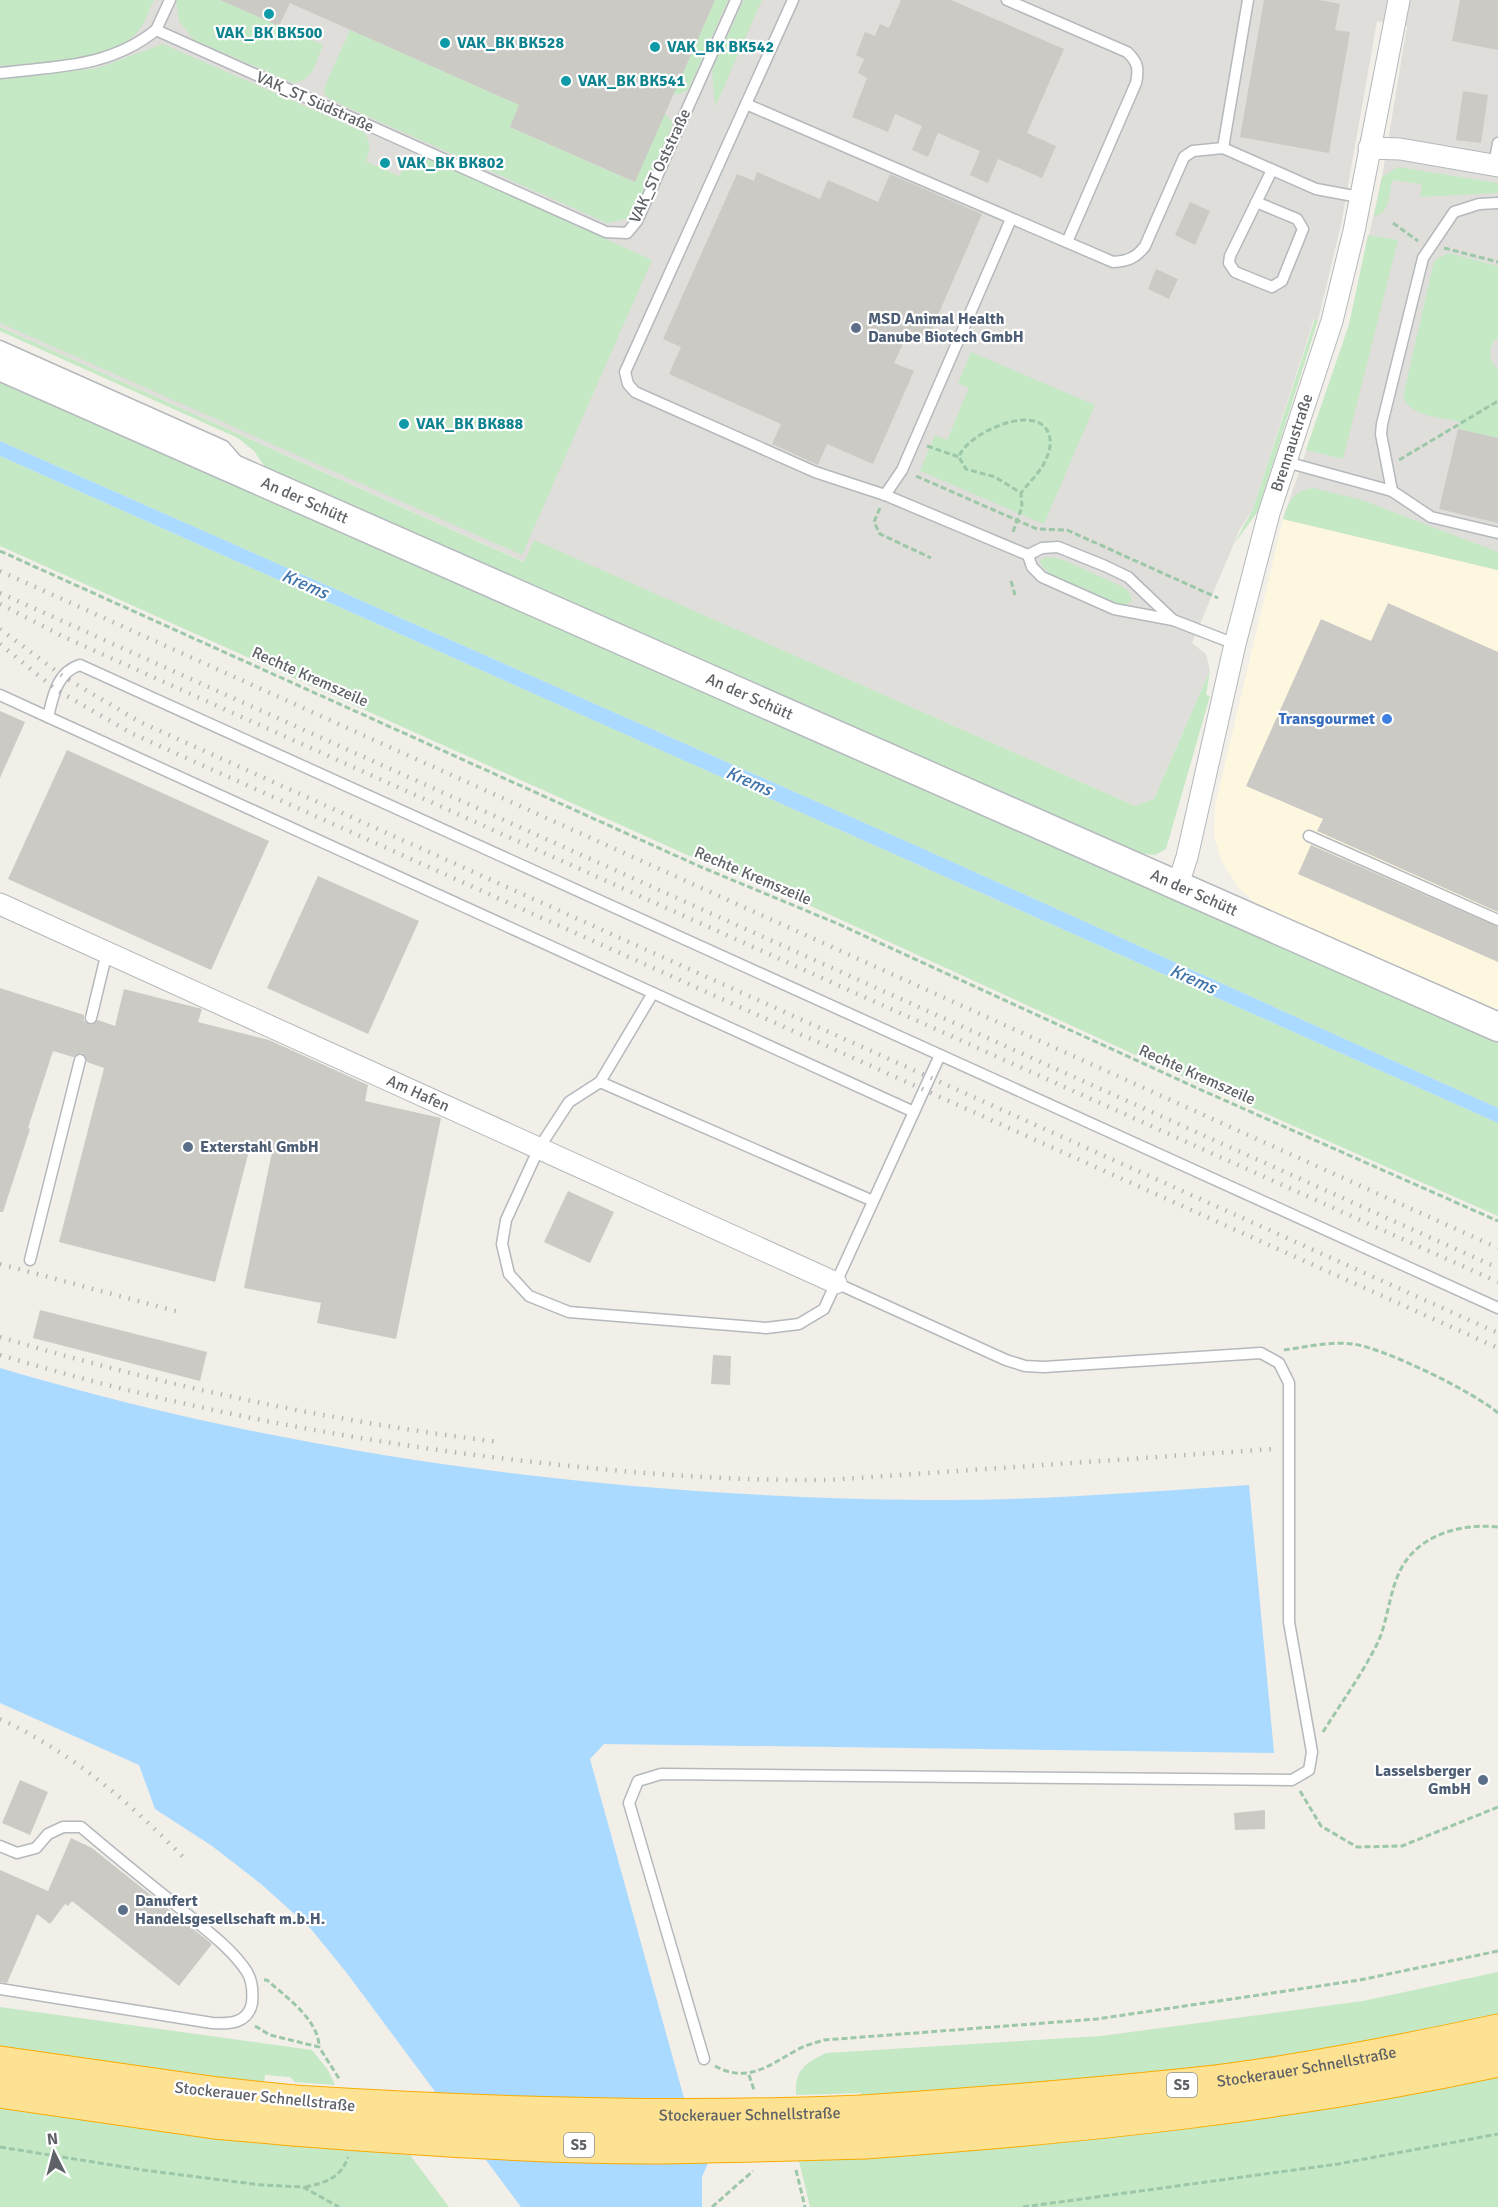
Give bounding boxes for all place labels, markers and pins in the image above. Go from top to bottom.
marker: VAK_BK BK500 [262,7,276,21]
place label: VAK_BK BK500 [215,23,323,43]
place label: VAK_BK BK528 [457,33,564,53]
marker: VAK_BK BK528 [438,36,452,50]
place label: VAK_BK BK542 [667,37,774,57]
marker: VAK_BK BK542 [648,40,662,54]
place label: VAK_BK BK541 [578,71,685,91]
marker: VAK_BK BK541 [559,74,573,88]
place label: VAK_BK BK802 [397,153,504,173]
marker: VAK_BK BK802 [378,156,392,170]
place label: MSD Animal Health Danube Biotech GmbH [868,309,1024,347]
marker: MSD Animal Health Danube Biotech GmbH [849,321,863,335]
place label: VAK_BK BK888 [416,414,523,434]
marker: VAK_BK BK888 [397,417,411,431]
place label: Transgourmet [1278,709,1375,729]
marker: Transgourmet [1380,712,1394,726]
place label: Exterstahl GmbH [200,1137,319,1157]
marker: Exterstahl GmbH [181,1140,195,1154]
place label: Lasselsberger GmbH [1375,1761,1472,1799]
marker: Lasselsberger GmbH [1476,1773,1490,1787]
place label: Danufert Handelsgesellschaft m.b.H. [135,1891,325,1929]
marker: Danufert Handelsgesellschaft m.b.H. [116,1903,130,1917]

